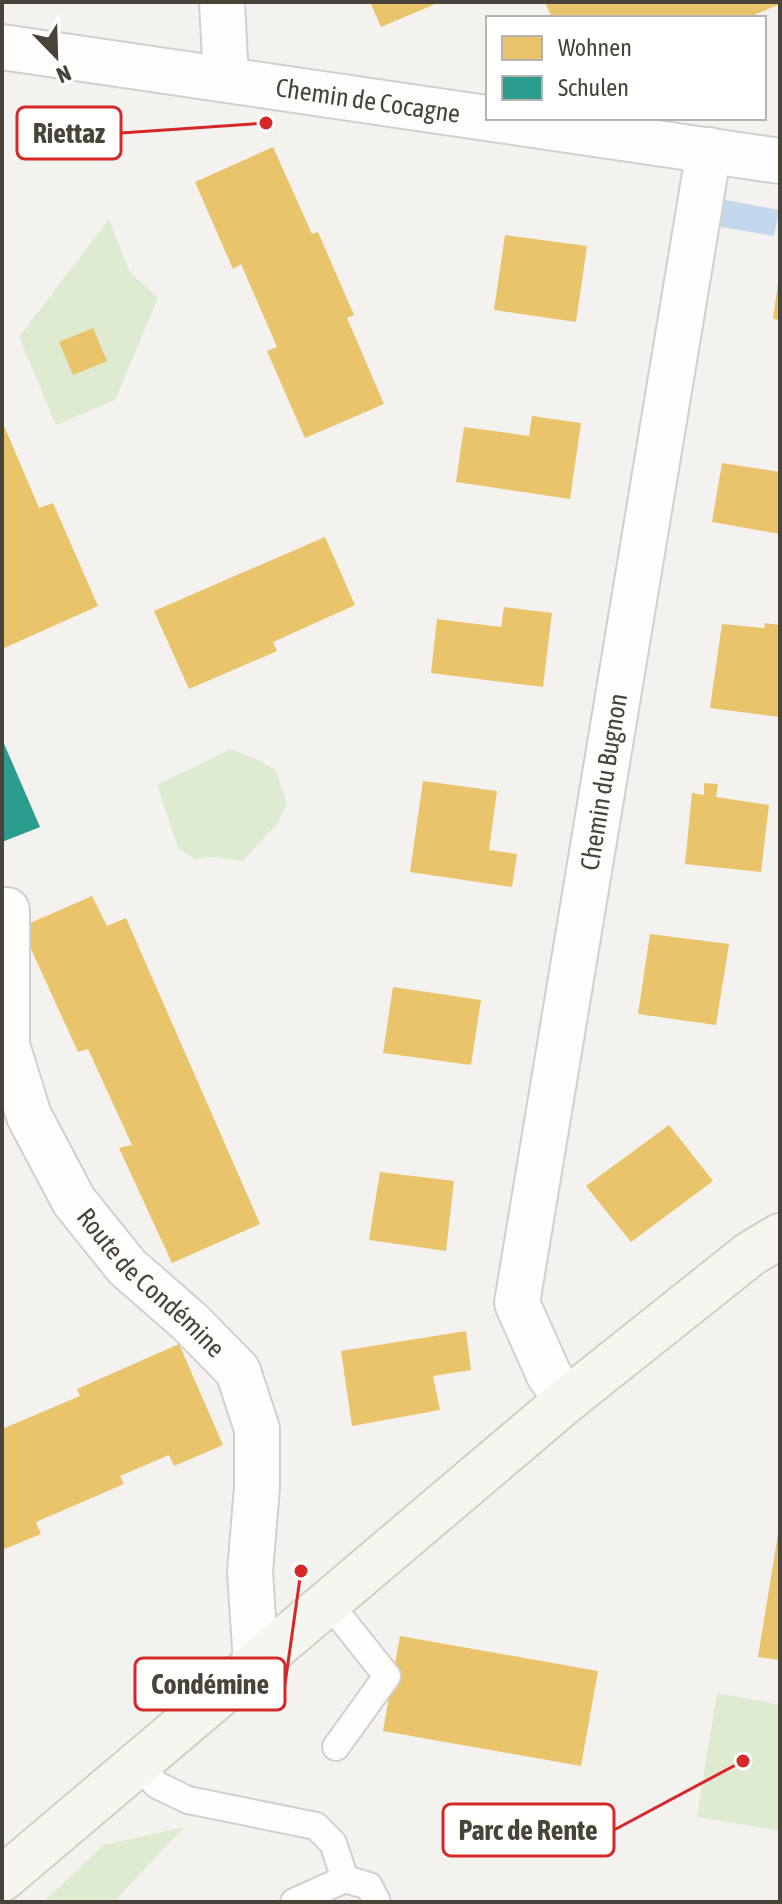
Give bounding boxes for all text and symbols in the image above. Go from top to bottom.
north arrow [16,16,96,96]
legend [486,16,766,120]
text: Wohnen [558,34,632,61]
text: N [53,60,75,89]
street label: Chemin de Cocagne [274,72,462,129]
text: Schulen [558,74,629,101]
callout: Riettaz [17,107,121,159]
text: Riettaz [33,117,105,149]
street label: Chemin du Bugnon [574,691,633,873]
street label: Route de Condémine [71,1202,231,1363]
callout: Condémine [135,1658,285,1710]
text: Condémine [151,1668,269,1700]
callout: Parc de Rente [443,1804,614,1856]
text: Parc de Rente [458,1814,598,1846]

